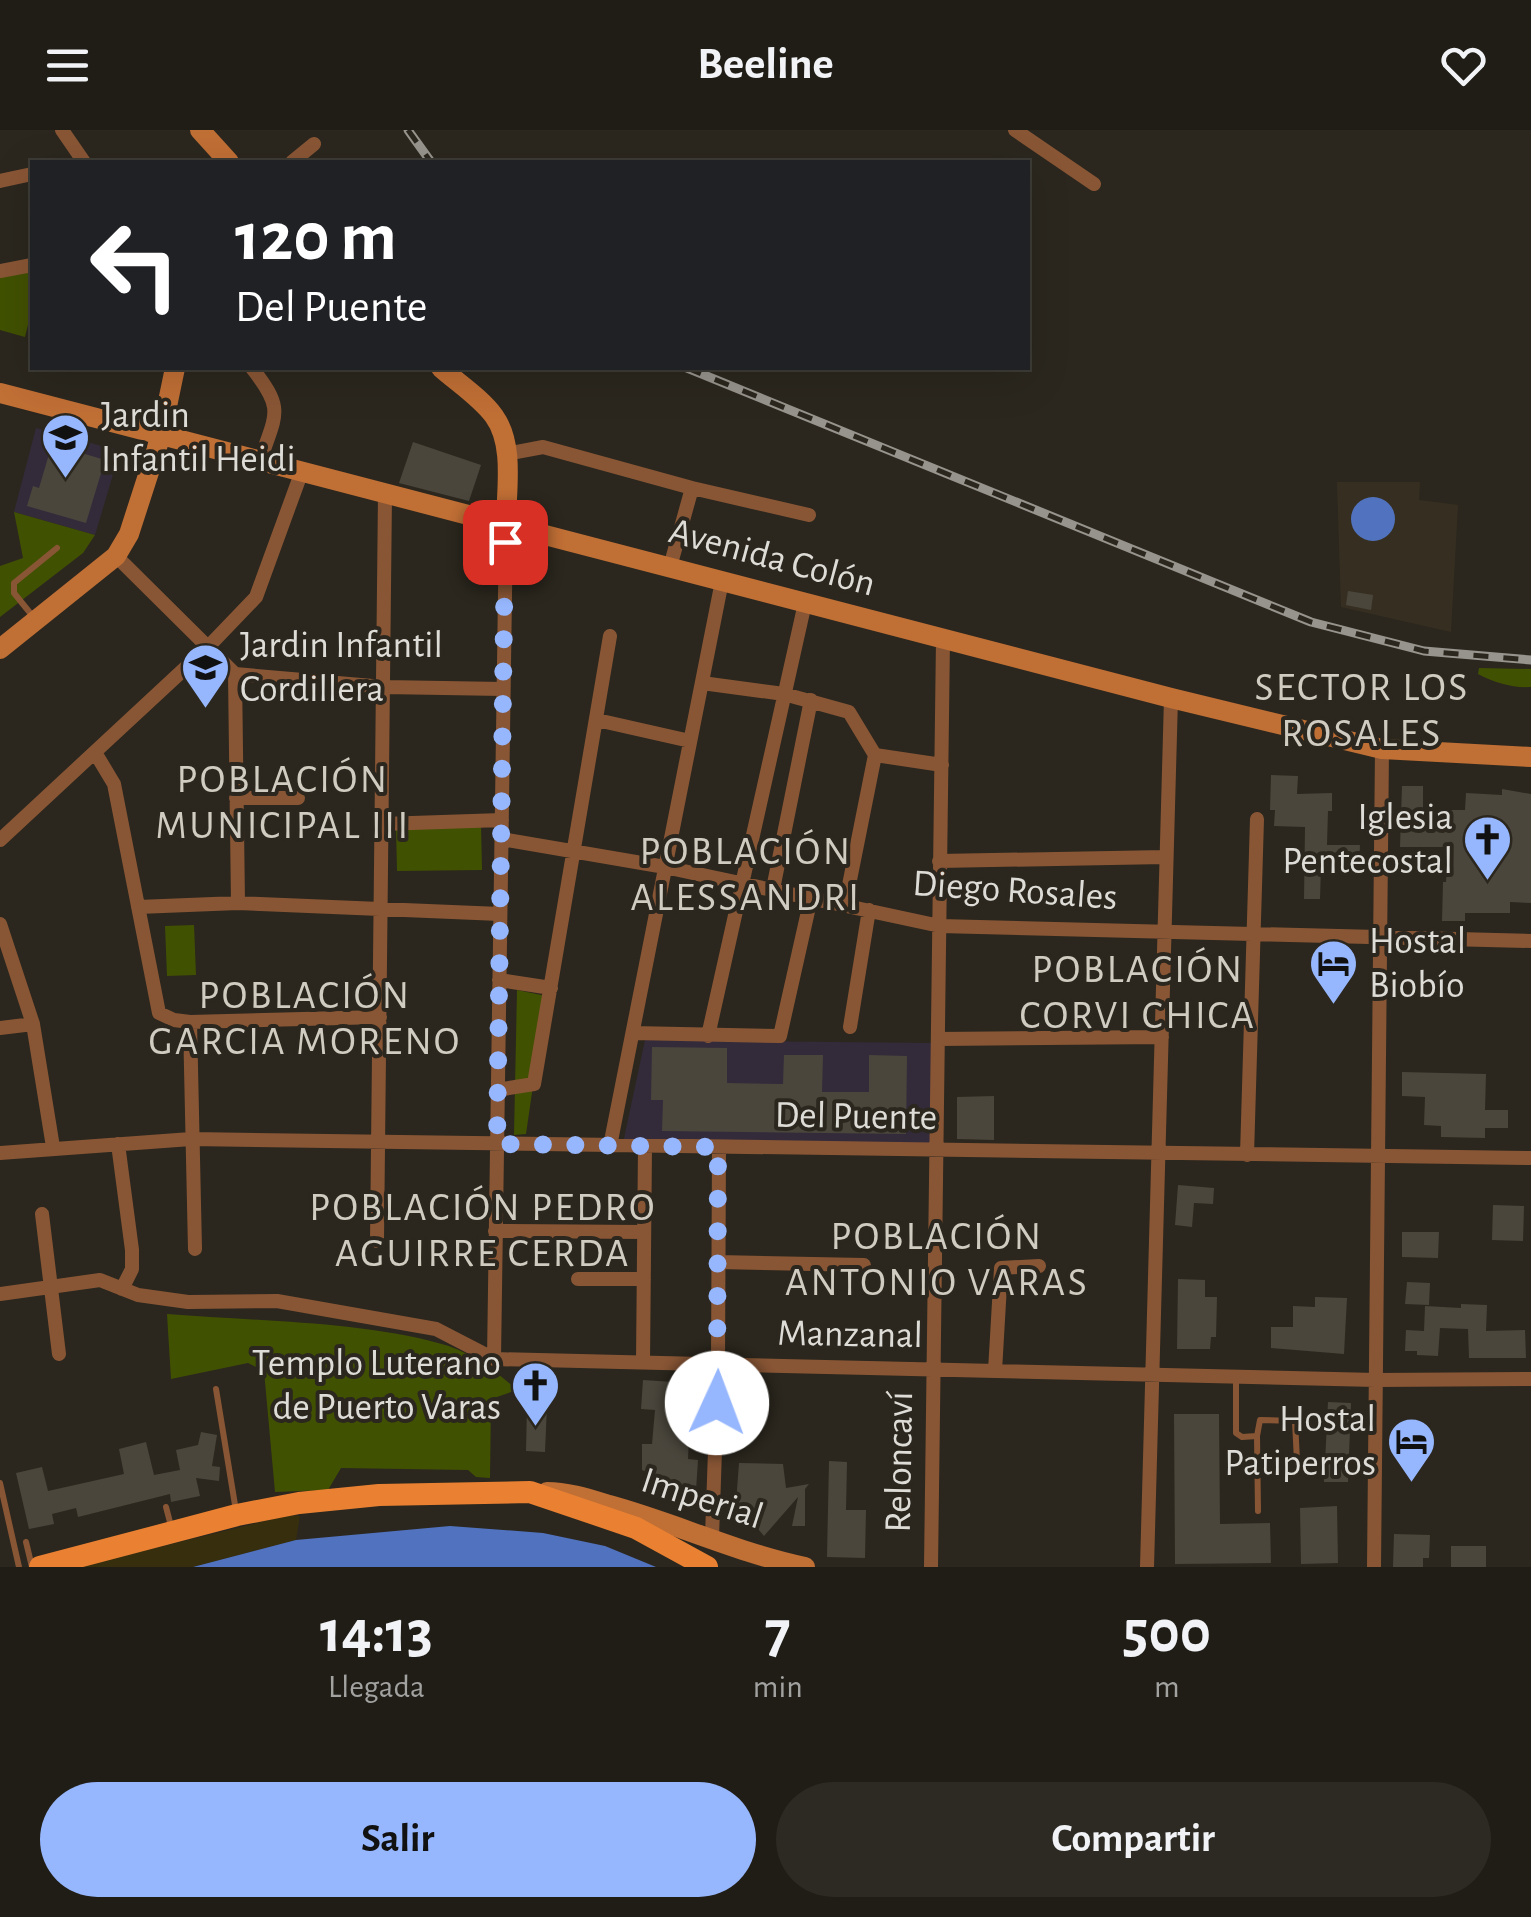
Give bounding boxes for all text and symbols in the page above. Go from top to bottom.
icon: menu [40,38,95,93]
icon: heart [1436,38,1491,93]
text: Beeline [697,42,834,87]
icon: left [70,200,200,330]
text: 120 m [235,203,397,273]
text: Del Puente [235,285,427,330]
place label: Jardin Infantil Heidi [101,397,296,479]
school or university icon: Jardin Infantil Heidi [40,412,92,480]
pin [463,500,548,585]
street label: Avenida Colón [665,512,879,604]
icon: arrive [478,515,533,570]
place label: Jardin Infantil Cordillera [240,627,443,709]
school or university icon: Jardin Infantil Cordillera [179,642,231,710]
district label: SECTOR LOS ROSALES [1254,668,1470,754]
district label: POBLACIÓN MUNICIPAL III [155,757,411,846]
place label: Iglesia Pentecostal [1282,799,1453,881]
church icon: Iglesia Pentecostal [1462,814,1514,882]
district label: POBLACIÓN ALESSANDRI [631,829,862,918]
street label: Diego Rosales [911,865,1119,917]
place label: Hostal Biobío [1369,923,1466,1005]
hotel icon: Hostal Biobío [1308,938,1360,1006]
district label: POBLACIÓN CORVI CHICA [1020,947,1256,1036]
district label: POBLACIÓN GARCIA MORENO [148,973,462,1062]
street label: Del Puente [774,1097,938,1137]
district label: POBLACIÓN PEDRO AGUIRRE CERDA [309,1185,657,1274]
district label: POBLACIÓN ANTONIO VARAS [785,1214,1089,1303]
street label: Manzanal [777,1315,923,1355]
place label: Templo Luterano de Puerto Varas [252,1345,501,1427]
position arrow [665,1351,769,1455]
church icon: Templo Luterano de Puerto Varas [510,1360,562,1428]
street label: Reloncaví [880,1390,920,1533]
place label: Hostal Patiperros [1224,1401,1376,1483]
hotel icon: Hostal Patiperros [1385,1416,1437,1484]
street label: Imperial [636,1462,768,1536]
text: 14:13 [320,1603,433,1663]
text: 7 [765,1603,791,1663]
text: 500 [1123,1603,1211,1663]
text: Llegada [328,1671,425,1703]
text: min [753,1671,803,1703]
text: m [1154,1671,1180,1703]
button: Salir [40,1782,756,1897]
button: Compartir [776,1782,1491,1897]

